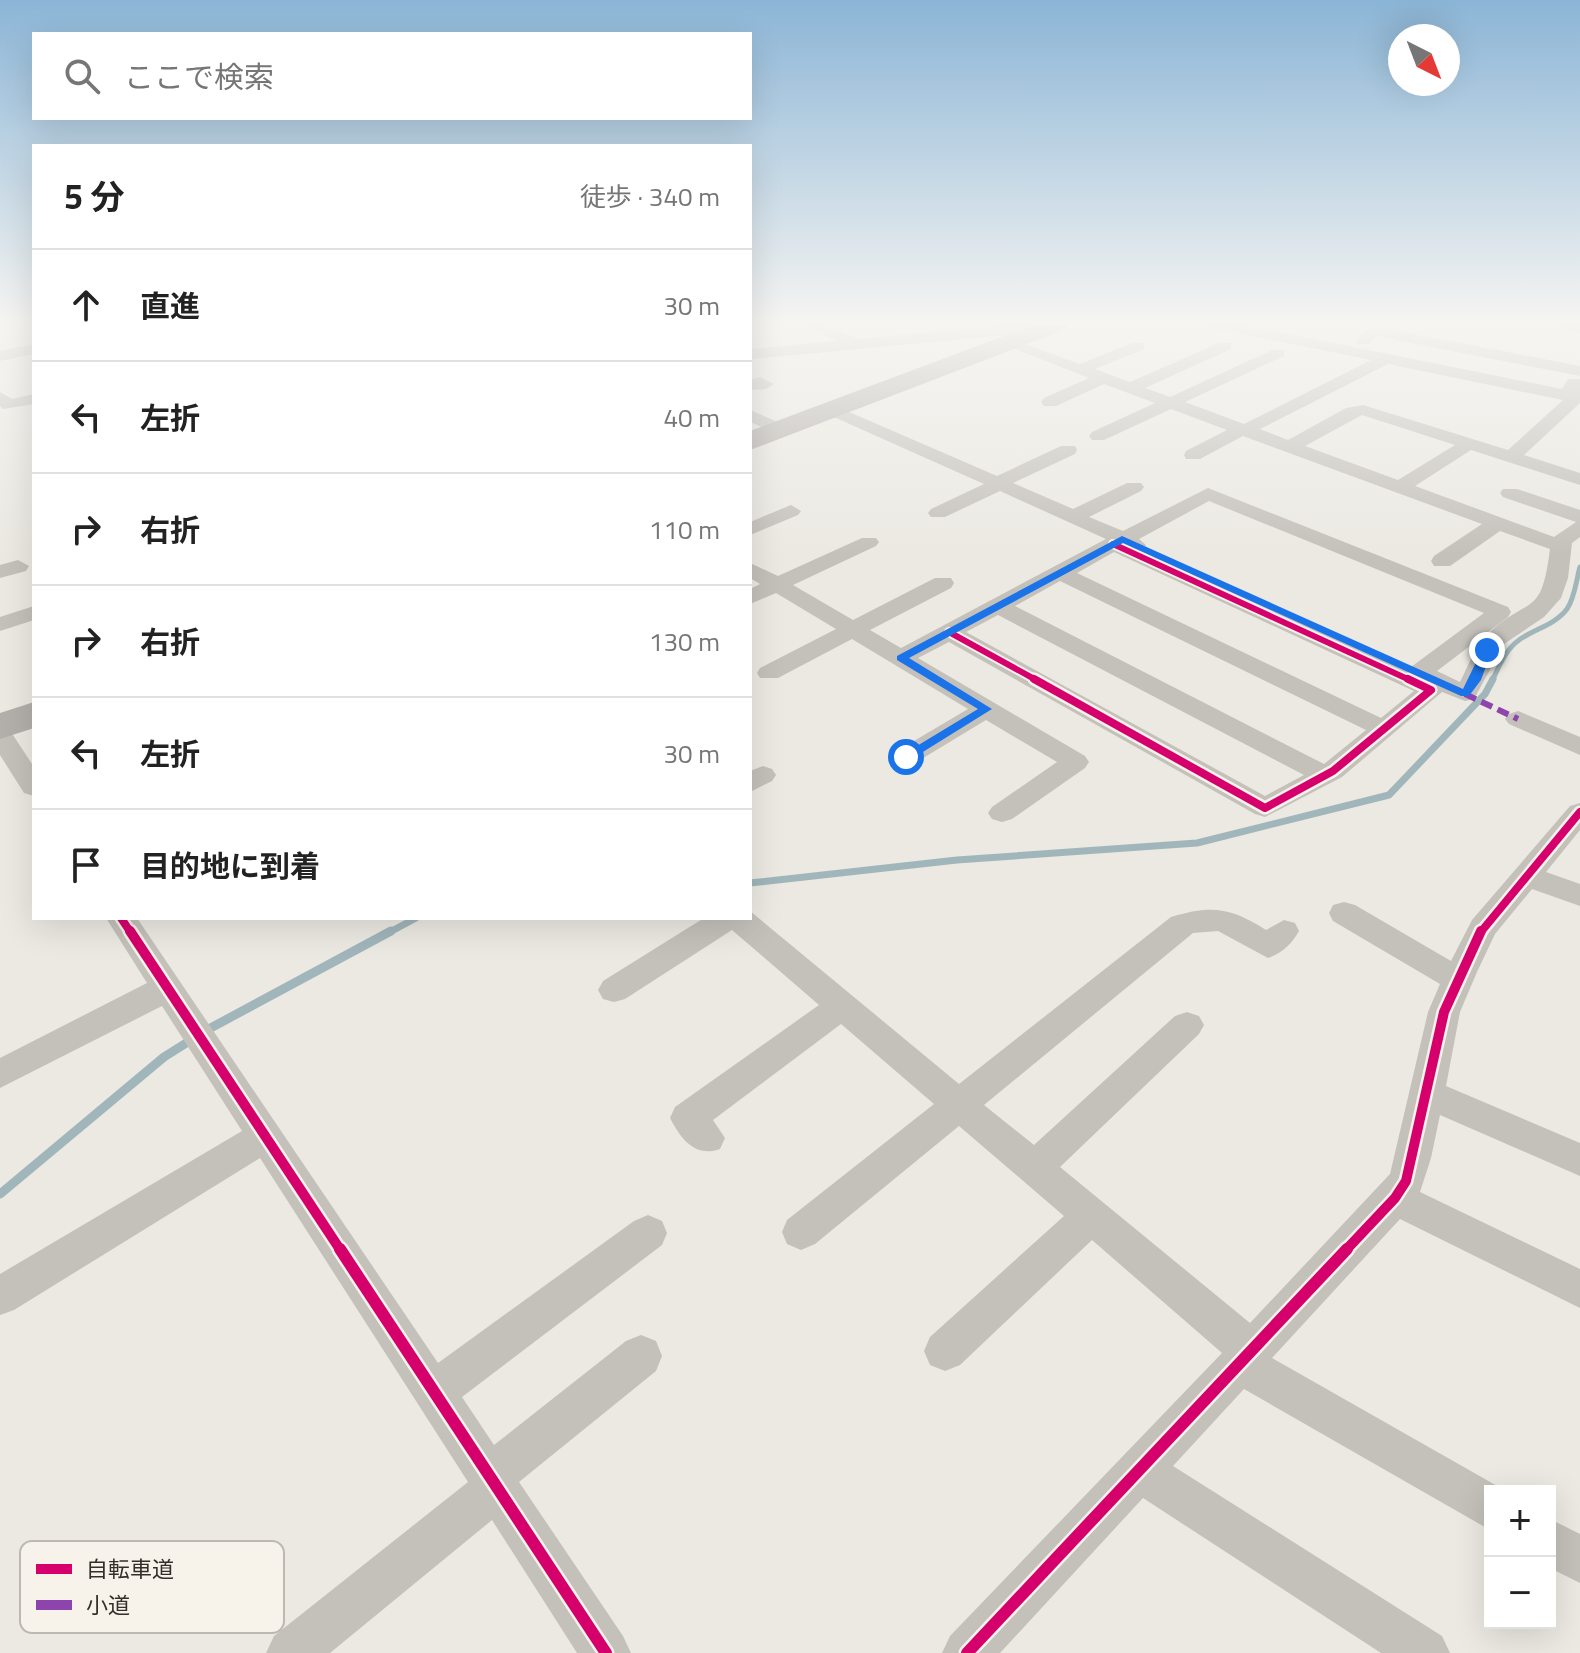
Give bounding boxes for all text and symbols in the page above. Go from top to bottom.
north arrow [1388,24,1460,96]
search box [32,32,752,120]
icon: search [60,54,104,98]
text: ここで検索 [124,54,274,100]
text: 5 分 [64,170,125,222]
text: 徒歩 · 340 m [580,177,720,216]
icon: ahead [64,283,108,327]
text: 直進 [140,283,200,329]
text: 30 m [663,286,720,325]
icon: left [64,395,108,439]
text: 左折 [140,395,200,441]
text: 40 m [663,398,720,437]
icon: right [64,507,108,551]
text: 右折 [140,507,200,553]
text: 110 m [649,510,720,549]
icon: right [64,619,108,663]
text: 右折 [140,619,200,665]
text: 130 m [649,622,720,661]
route end [1469,632,1505,668]
icon: left [64,731,108,775]
text: 左折 [140,731,200,777]
text: 30 m [663,734,720,773]
route start [888,739,924,775]
icon: arrive [64,843,108,887]
text: 目的地に到着 [140,843,320,889]
map controls [1484,1485,1556,1629]
button: + [1484,1485,1556,1557]
legend [20,1541,284,1633]
text: 自転車道 [86,1552,174,1586]
button: − [1484,1557,1556,1629]
text: 小道 [86,1588,130,1622]

